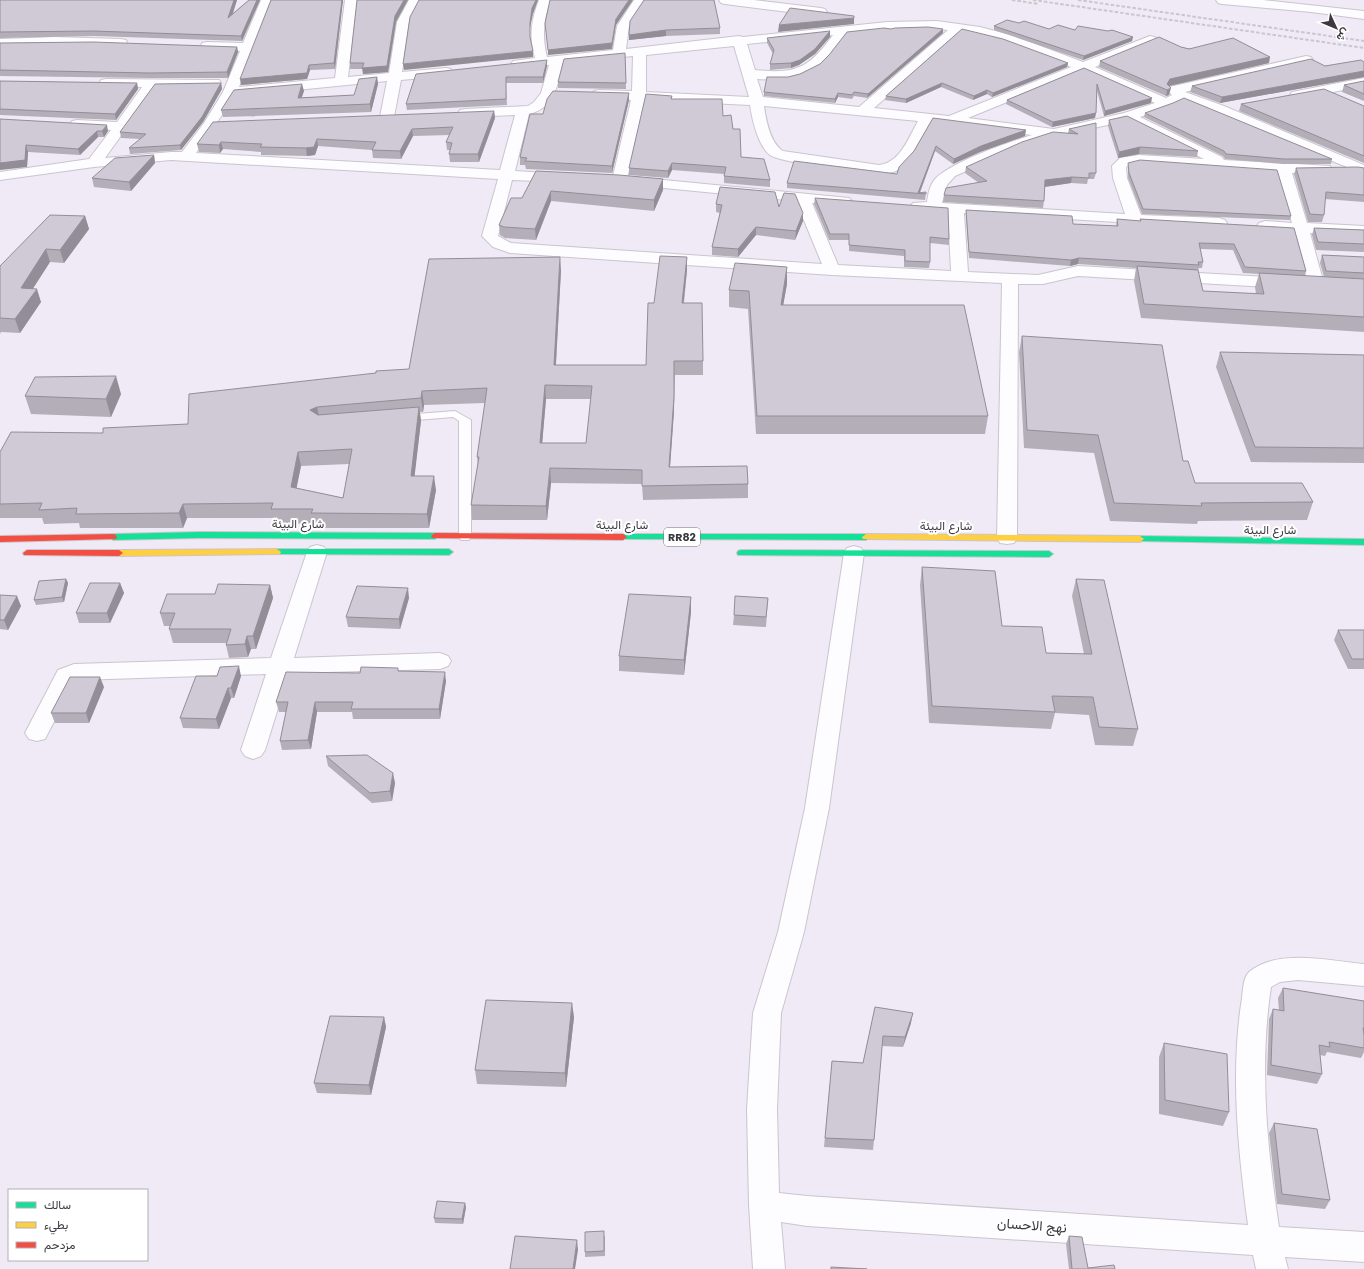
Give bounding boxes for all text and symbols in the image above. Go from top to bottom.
north arrow [1316,8,1356,48]
text: ش [1333,25,1354,45]
street label: شارع البيئة [272,515,324,533]
street label: شارع البيئة [596,516,648,534]
street label: شارع البيئة [920,517,972,535]
street label: شارع البيئة [1244,521,1296,539]
road number: RR82 [664,528,700,546]
legend [8,1189,148,1261]
text: سالك [44,1196,71,1213]
street label: نهج الاحسان [996,1213,1068,1238]
text: بطيء [44,1216,68,1235]
text: مزدحم [44,1236,75,1253]

